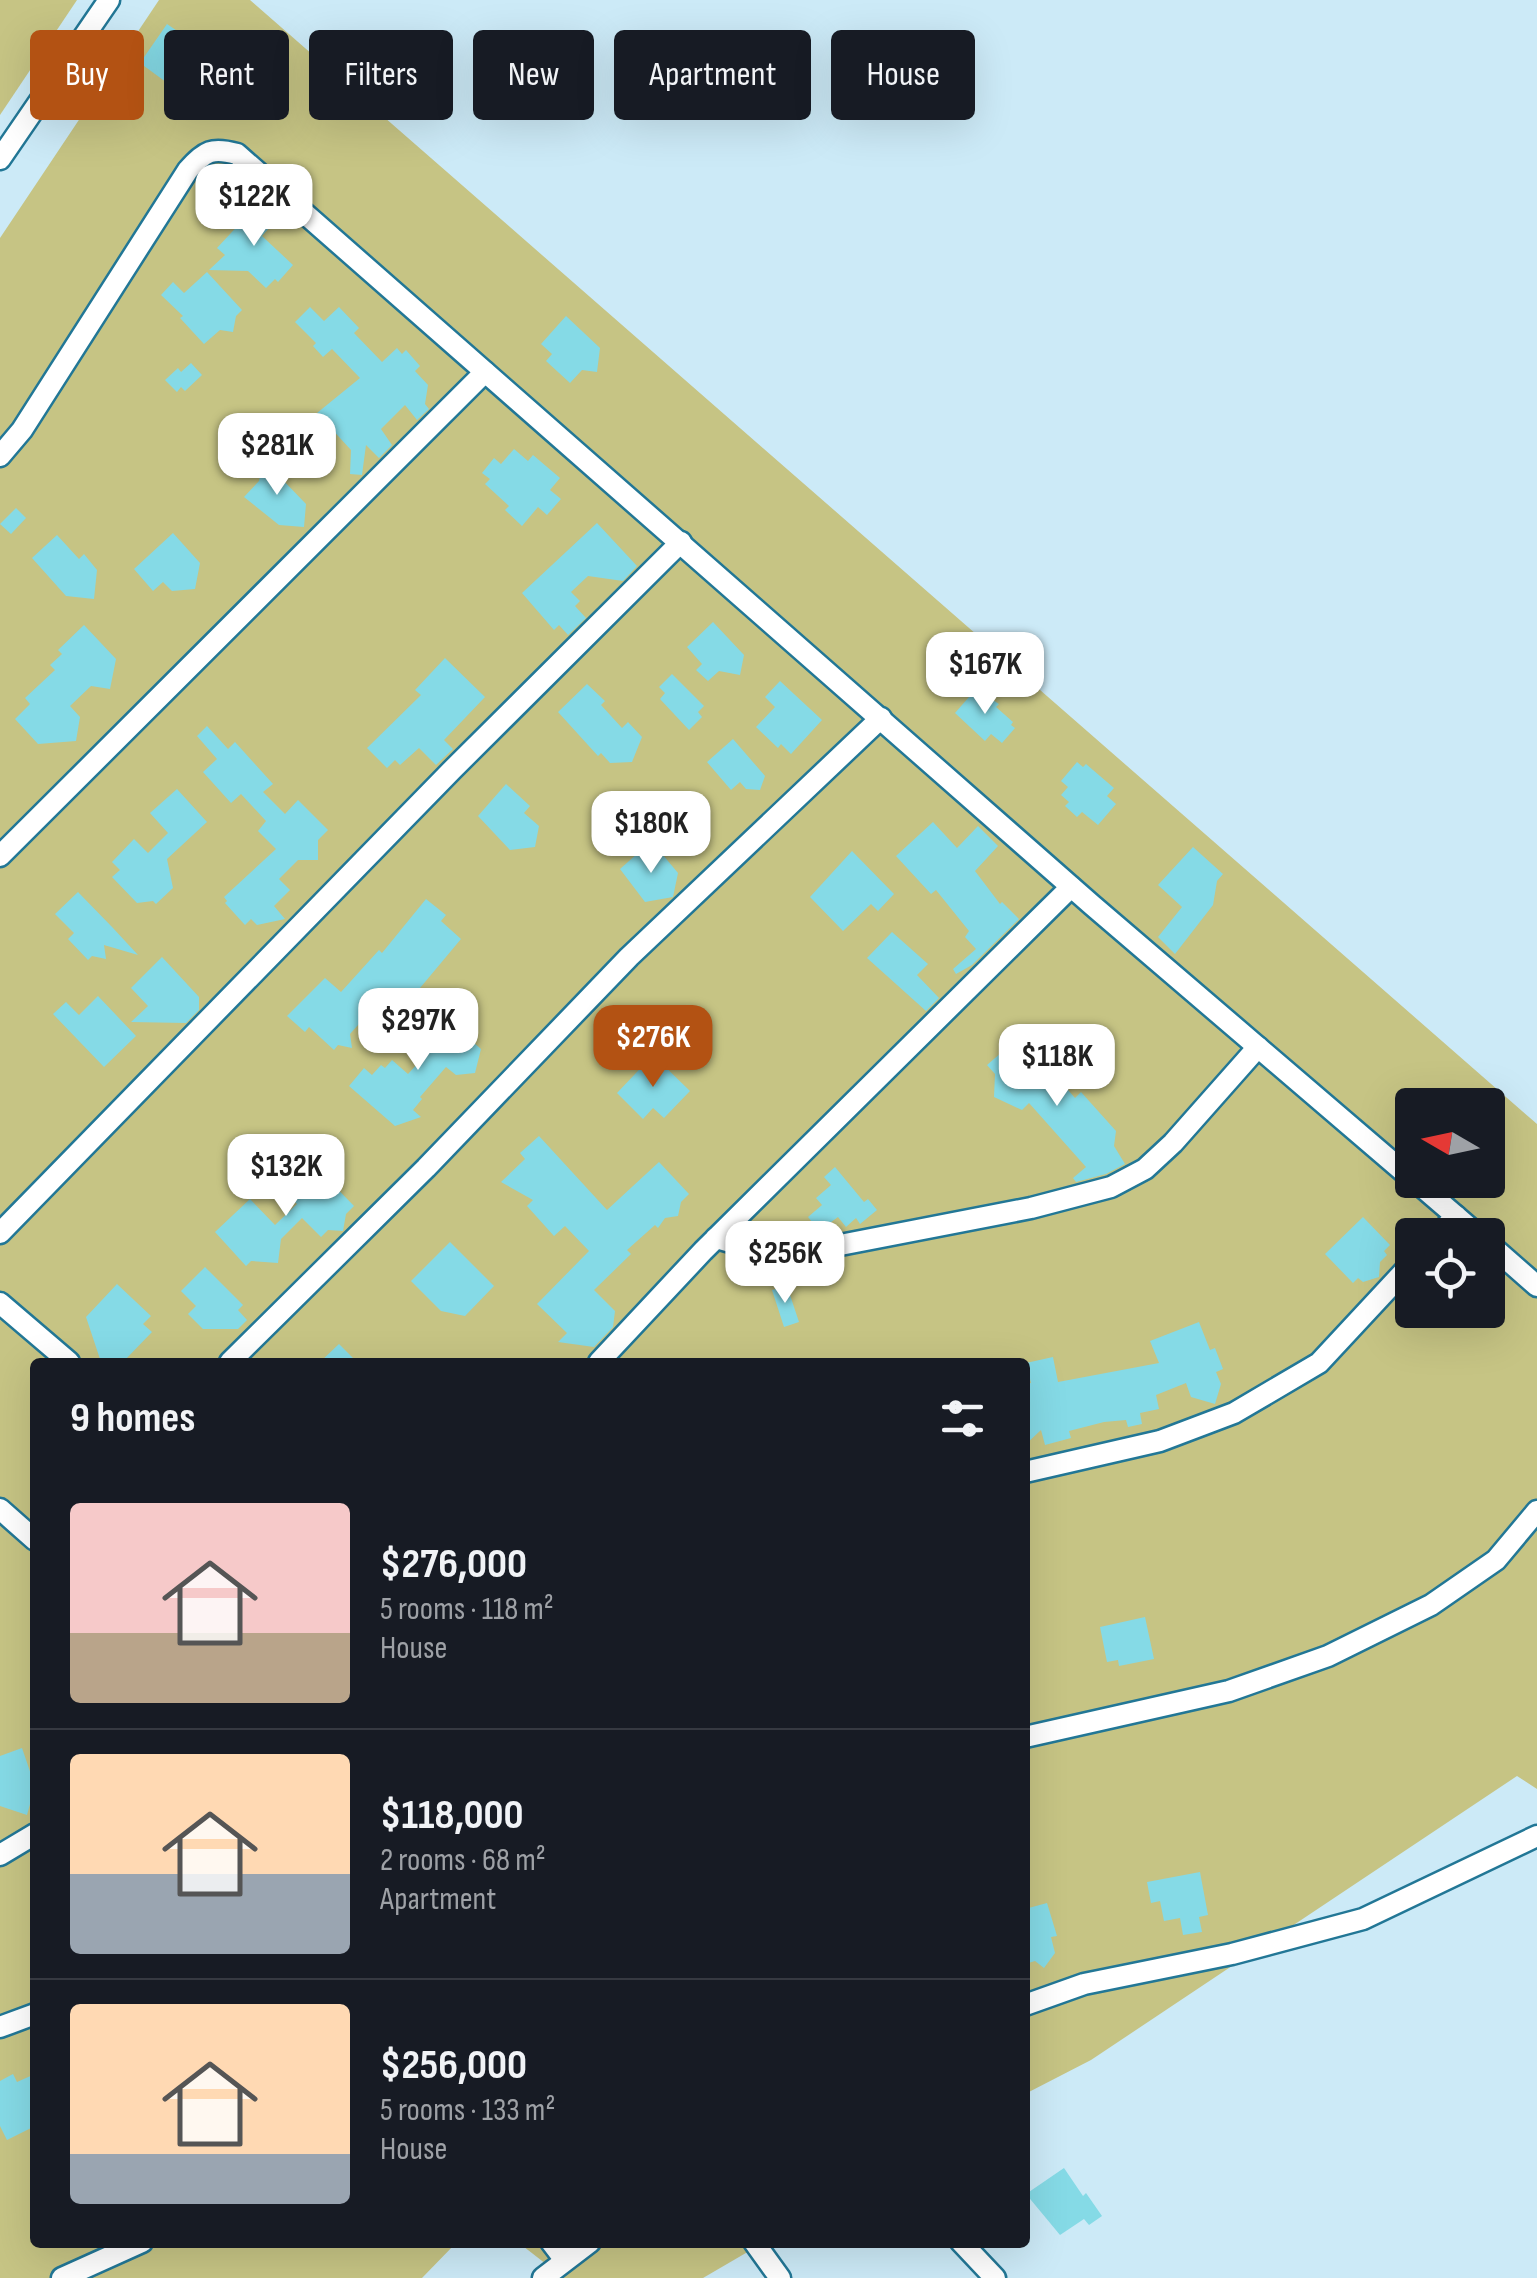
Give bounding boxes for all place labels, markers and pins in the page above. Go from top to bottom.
pin: $122K [184,164,324,249]
pin: $281K [207,413,347,498]
pin: $167K [915,632,1055,717]
pin: $180K [581,791,721,876]
pin: $297K [348,988,488,1073]
pin: $276K [583,1005,723,1090]
pin: $118K [987,1024,1127,1109]
pin: $132K [216,1134,356,1219]
pin: $256K [715,1221,855,1306]

